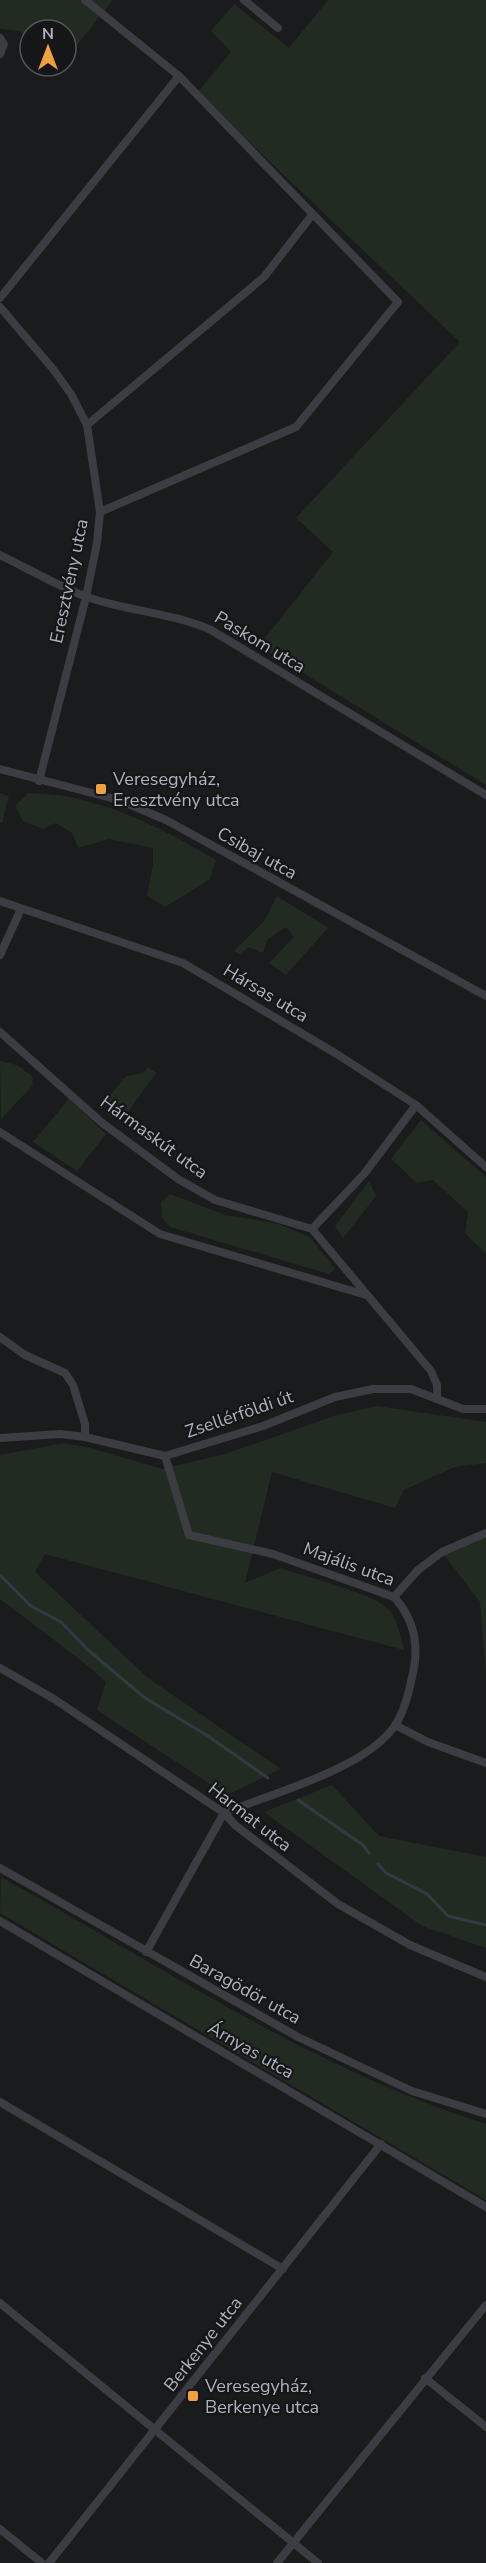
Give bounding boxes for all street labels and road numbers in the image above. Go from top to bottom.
street label: Eresztvény utca [44,517,94,645]
street label: Paskom utca [210,605,310,679]
street label: Csibaj utca [213,821,301,885]
street label: Hársas utca [219,958,313,1028]
street label: Hármaskút utca [95,1090,213,1184]
street label: Zsellérföldi út [182,1384,297,1444]
street label: Majális utca [300,1536,398,1592]
street label: Harmat utca [203,1777,297,1857]
street label: Baragödör utca [185,1948,305,2030]
street label: Árnyas utca [204,2016,298,2084]
street label: Berkenye utca [158,2292,248,2396]

